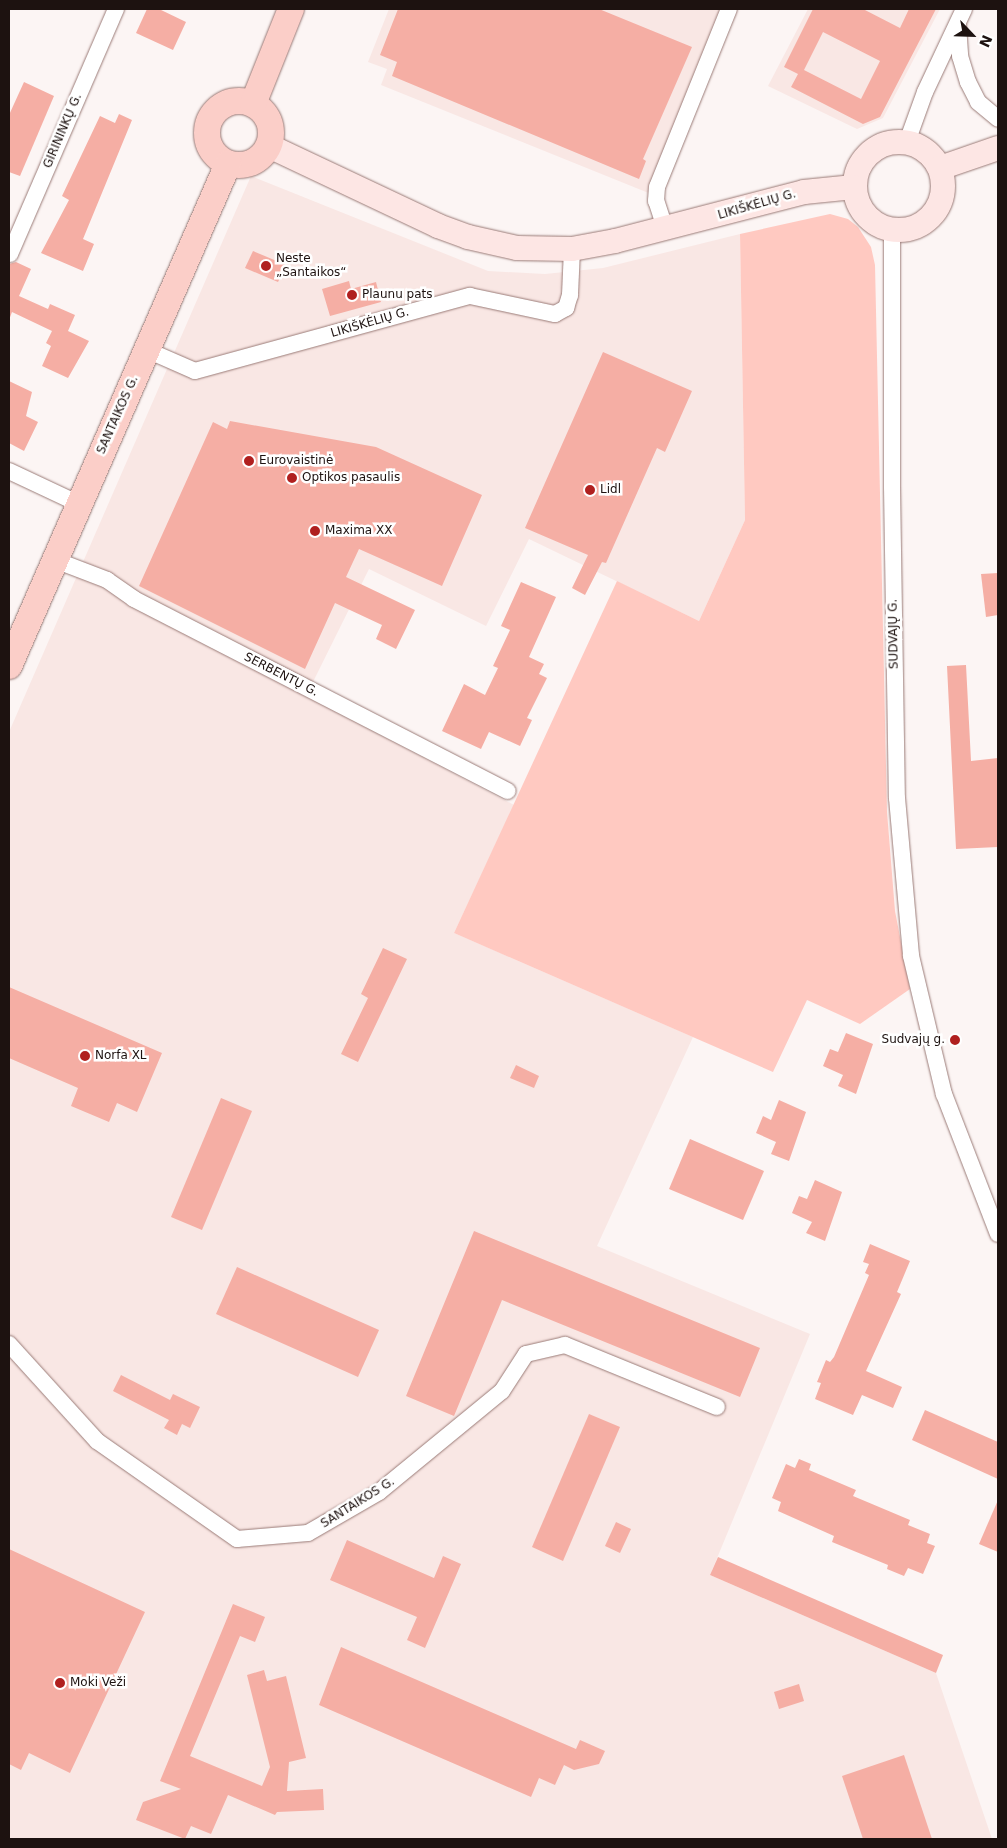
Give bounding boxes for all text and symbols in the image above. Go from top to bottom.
north arrow [947,10,997,60]
text: N [976,32,995,50]
street label: GIRININKŲ G. [41,91,85,171]
street label: LIKIŠKĖLIŲ G. [716,187,798,223]
place label: Neste „Santaikos“ [276,252,347,280]
marker: Neste „Santaikos“ [260,260,272,272]
place label: Plaunu pats [362,288,432,302]
marker: Plaunu pats [346,289,358,301]
street label: LIKIŠKĖLIŲ G. [329,305,411,341]
street label: SANTAIKOS G. [94,374,142,456]
place label: Eurovaistinė [259,454,333,468]
marker: Eurovaistinė [243,455,255,467]
place label: Optikos pasaulis [302,471,400,485]
marker: Optikos pasaulis [286,472,298,484]
place label: Lidl [600,483,621,497]
marker: Lidl [584,484,596,496]
place label: Maxima XX [325,524,392,538]
marker: Maxima XX [309,525,321,537]
street label: SUDVAJŲ G. [886,599,902,669]
street label: SERBENTŲ G. [241,650,321,700]
place label: Sudvajų g. [882,1033,945,1047]
marker: Sudvajų g. [949,1034,961,1046]
place label: Norfa XL [95,1049,147,1063]
marker: Norfa XL [79,1050,91,1062]
street label: SANTAIKOS G. [318,1475,398,1531]
place label: Moki Veži [70,1676,126,1690]
marker: Moki Veži [54,1677,66,1689]

